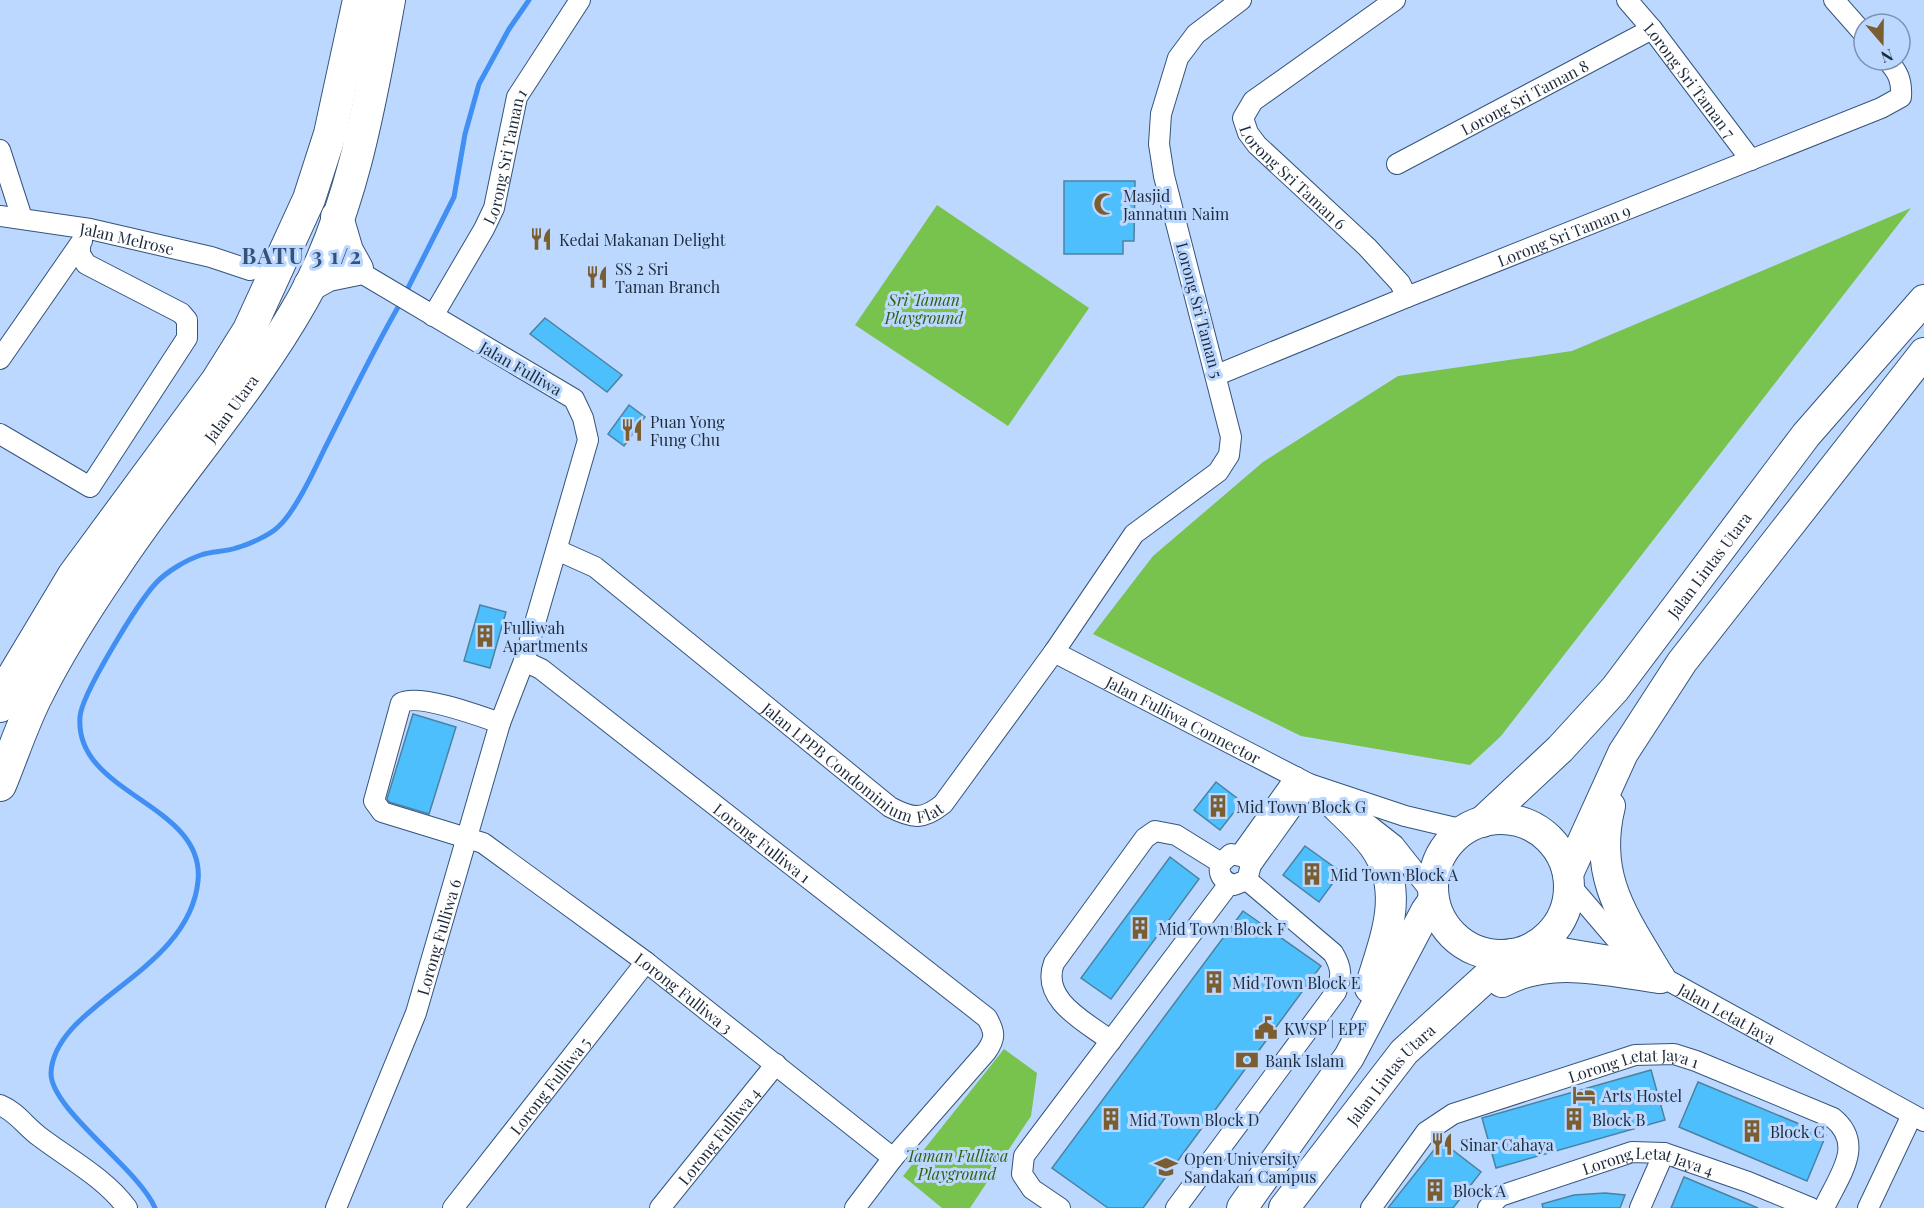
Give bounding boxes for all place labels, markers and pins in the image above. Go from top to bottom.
place label: Masjid Jannatun Naim [1122,185,1229,224]
mosque icon: Masjid Jannatun Naim [1092,191,1118,217]
restaurant icon: Kedai Makanan Delight [528,226,554,252]
place label: Kedai Makanan Delight [559,229,726,250]
place label: SS 2 Sri Taman Branch [615,258,721,297]
restaurant icon: SS 2 Sri Taman Branch [584,264,610,290]
place label: Puan Yong Fung Chu [650,411,725,450]
restaurant icon: Puan Yong Fung Chu [619,417,645,443]
place label: Fulliwah Apartments [502,617,588,656]
building icon: Fulliwah Apartments [472,623,498,649]
building icon: Mid Town Block G [1205,793,1231,819]
place label: Mid Town Block G [1236,796,1366,817]
building icon: Mid Town Block A [1299,861,1325,887]
place label: Mid Town Block A [1330,864,1459,885]
building icon: Mid Town Block F [1127,915,1153,941]
place label: Mid Town Block F [1158,918,1286,939]
building icon: Mid Town Block E [1201,969,1227,995]
place label: Mid Town Block E [1232,972,1360,993]
public building icon: KWSP | EPF [1253,1015,1279,1041]
place label: KWSP | EPF [1284,1018,1366,1039]
bank icon: Bank Islam [1234,1047,1260,1073]
place label: Bank Islam [1265,1050,1344,1071]
hotel icon: Arts Hostel [1571,1082,1597,1108]
place label: Arts Hostel [1601,1085,1683,1106]
building icon: Mid Town Block D [1098,1106,1124,1132]
building icon: Block B [1561,1106,1587,1132]
place label: Mid Town Block D [1129,1109,1259,1130]
place label: Block B [1592,1109,1645,1130]
building icon: Block C [1739,1118,1765,1144]
place label: Block C [1770,1121,1824,1142]
restaurant icon: Sinar Cahaya [1429,1131,1455,1157]
place label: Sinar Cahaya [1460,1134,1554,1155]
place label: Open University Sandakan Campus [1184,1148,1317,1187]
school or university icon: Open University Sandakan Campus [1153,1154,1179,1180]
building icon: Block A [1422,1177,1448,1203]
place label: Block A [1453,1180,1507,1201]

